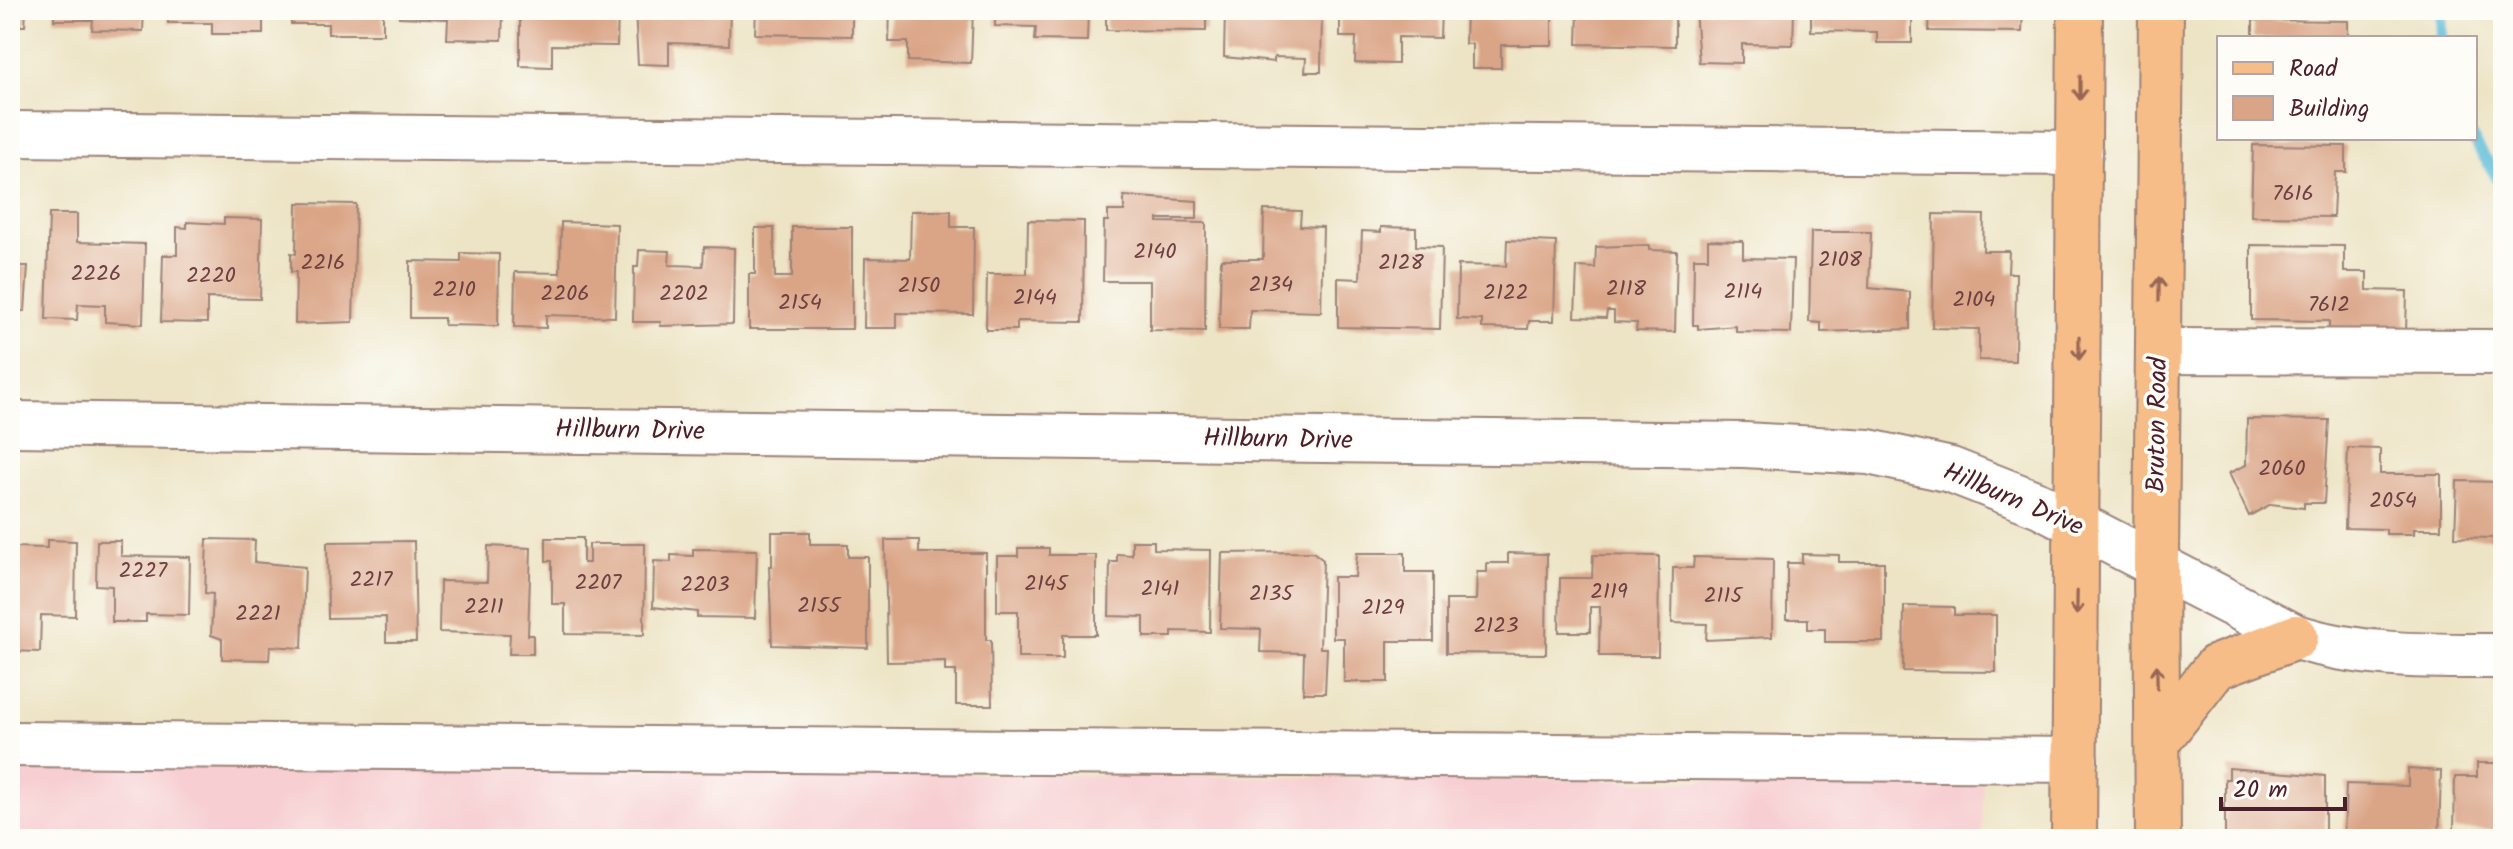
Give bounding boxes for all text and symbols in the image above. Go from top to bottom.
legend [2217,36,2477,140]
text: Road [2289,50,2338,89]
one-way arrow [2072,74,2088,101]
text: Building [2289,90,2369,129]
house number: 7616 [2272,177,2314,212]
house number: 2140 [1134,235,1176,270]
house number: 2108 [1818,243,1863,278]
house number: 2216 [301,246,345,281]
house number: 2128 [1378,246,1425,281]
house number: 2226 [71,257,121,292]
house number: 2220 [186,259,236,294]
house number: 2134 [1249,268,1293,303]
house number: 2150 [898,269,940,304]
house number: 2118 [1606,272,1647,307]
house number: 2210 [432,273,476,308]
house number: 2114 [1724,275,1762,310]
house number: 2122 [1483,276,1529,311]
one-way arrow [2151,276,2167,303]
house number: 2206 [541,277,589,312]
house number: 2202 [659,277,709,312]
house number: 2144 [1013,281,1057,316]
house number: 2104 [1953,283,1995,318]
house number: 2154 [778,286,822,321]
house number: 7612 [2308,288,2350,323]
one-way arrow [2071,334,2087,361]
street label: Bruton Road [2136,356,2180,493]
street label: Hillburn Drive [555,409,705,453]
street label: Hillburn Drive [1203,418,1353,462]
street label: Hillburn Drive [1936,451,2090,549]
house number: 2060 [2258,452,2306,487]
house number: 2054 [2369,484,2417,519]
house number: 2227 [119,554,168,589]
house number: 2217 [350,563,393,598]
house number: 2207 [575,566,622,601]
house number: 2145 [1024,567,1069,602]
house number: 2203 [680,568,730,603]
house number: 2141 [1141,572,1179,607]
house number: 2119 [1590,575,1628,610]
house number: 2135 [1249,577,1294,612]
house number: 2115 [1704,579,1743,614]
house number: 2155 [797,589,842,624]
one-way arrow [2069,589,2085,616]
house number: 2211 [464,590,504,625]
house number: 2129 [1361,591,1405,626]
house number: 2221 [235,597,281,632]
house number: 2123 [1473,609,1519,644]
one-way arrow [2149,664,2165,691]
scale bar [2221,761,2345,811]
text: 20 m [2233,771,2288,810]

